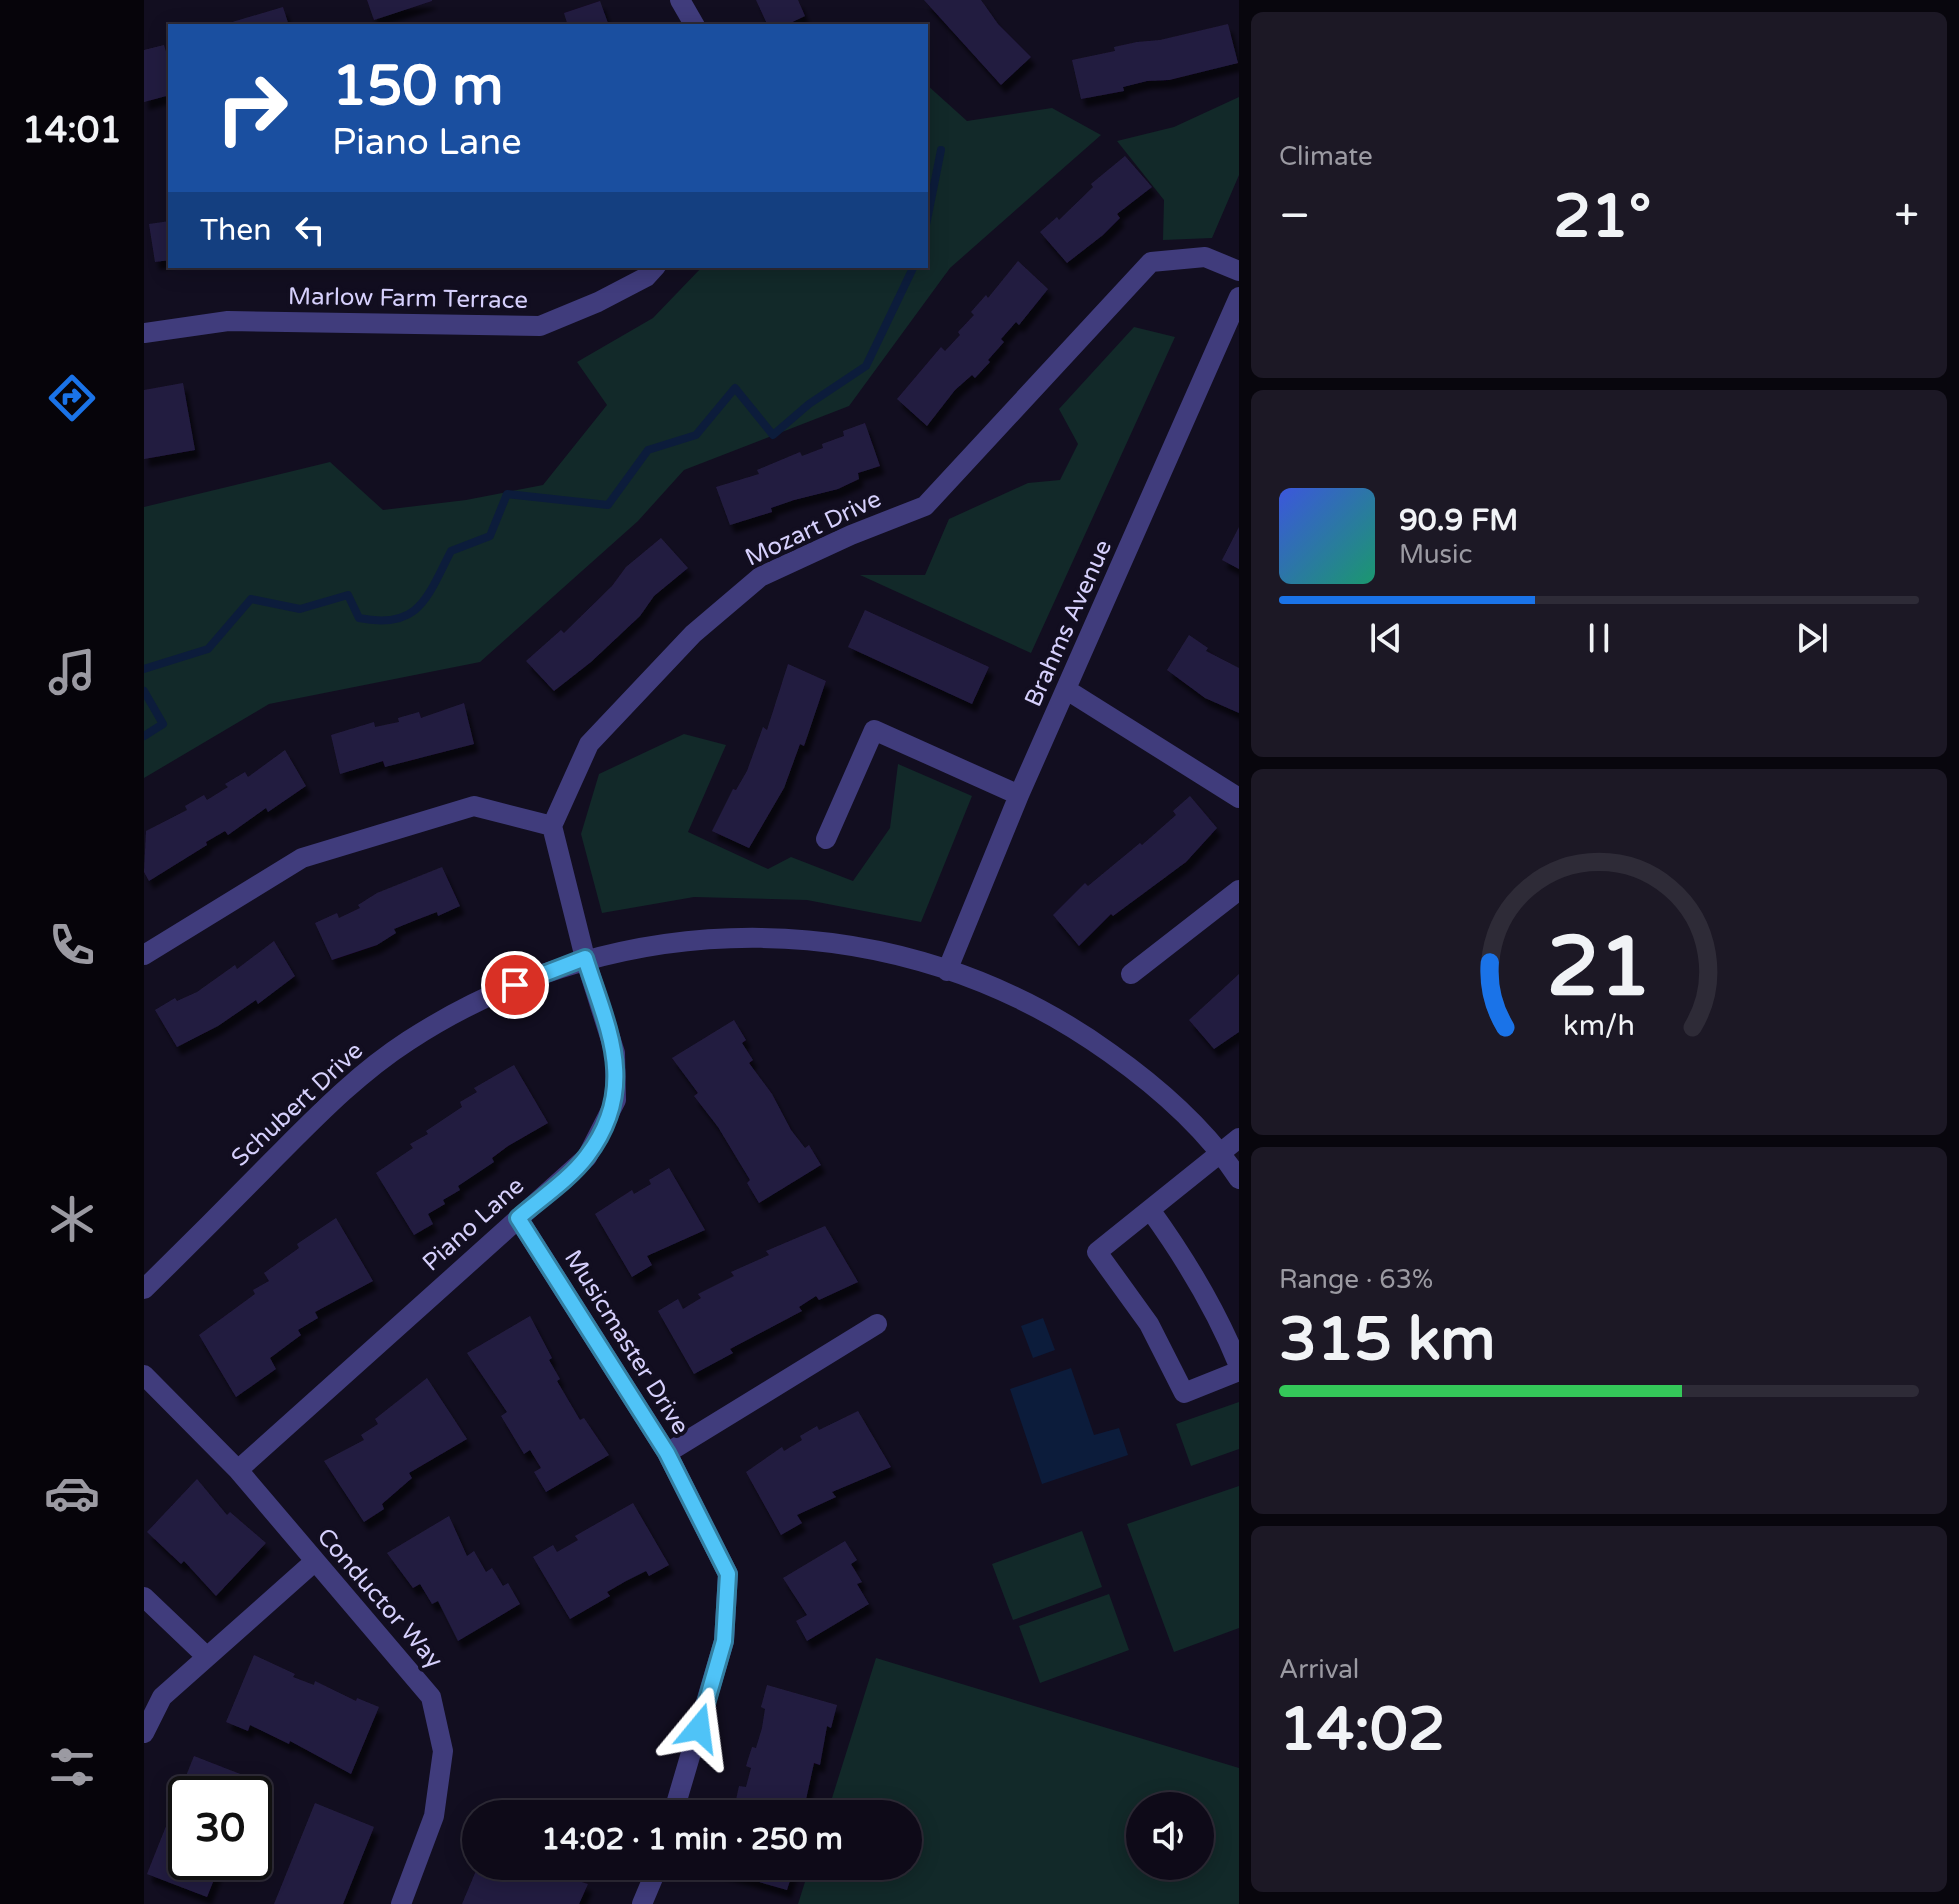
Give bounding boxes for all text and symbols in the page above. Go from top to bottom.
text: 150 m [332,53,503,120]
icon: right [200,56,304,160]
text: 14:01 [22,109,122,152]
text: Piano Lane [332,121,522,164]
text: Climate [1279,141,1373,172]
text: 21° [1553,181,1651,253]
text: − [1279,190,1310,243]
text: + [1894,190,1919,243]
icon: left [288,208,332,252]
text: Then [200,212,272,249]
street label: Marlow Farm Terrace [288,282,528,315]
icon: directions [44,370,100,426]
street label: Mozart Drive [741,484,886,573]
text: 90.9 FM [1399,502,1518,539]
street label: Brahms Avenue [1019,535,1118,711]
text: Music [1399,539,1472,570]
icon: previous [1364,616,1408,660]
icon: pause [1577,616,1621,660]
icon: next [1790,616,1834,660]
icon: music [44,644,100,700]
icon: phone [44,917,100,973]
text: 21 [1547,918,1651,1018]
pin [481,951,549,1019]
icon: arrive [493,963,537,1007]
text: km/h [1563,1009,1635,1043]
street label: Schubert Drive [226,1036,369,1173]
street label: Piano Lane [417,1171,530,1277]
icon: climate [44,1191,100,1247]
street label: Musicmaster Drive [558,1245,695,1440]
text: Range · 63% [1279,1264,1433,1295]
text: 315 km [1279,1304,1495,1376]
icon: car [44,1465,100,1521]
street label: Conductor Way [311,1522,449,1675]
text: Arrival [1279,1654,1359,1685]
position arrow [657,1686,741,1770]
text: 14:02 [1279,1694,1445,1766]
icon: filters [44,1739,100,1795]
speed limit sign: 30 [168,1776,272,1880]
map controls [1126,1792,1214,1880]
button: sound [1126,1792,1214,1880]
text: 14:02 · 1 min · 250 m [541,1821,843,1858]

